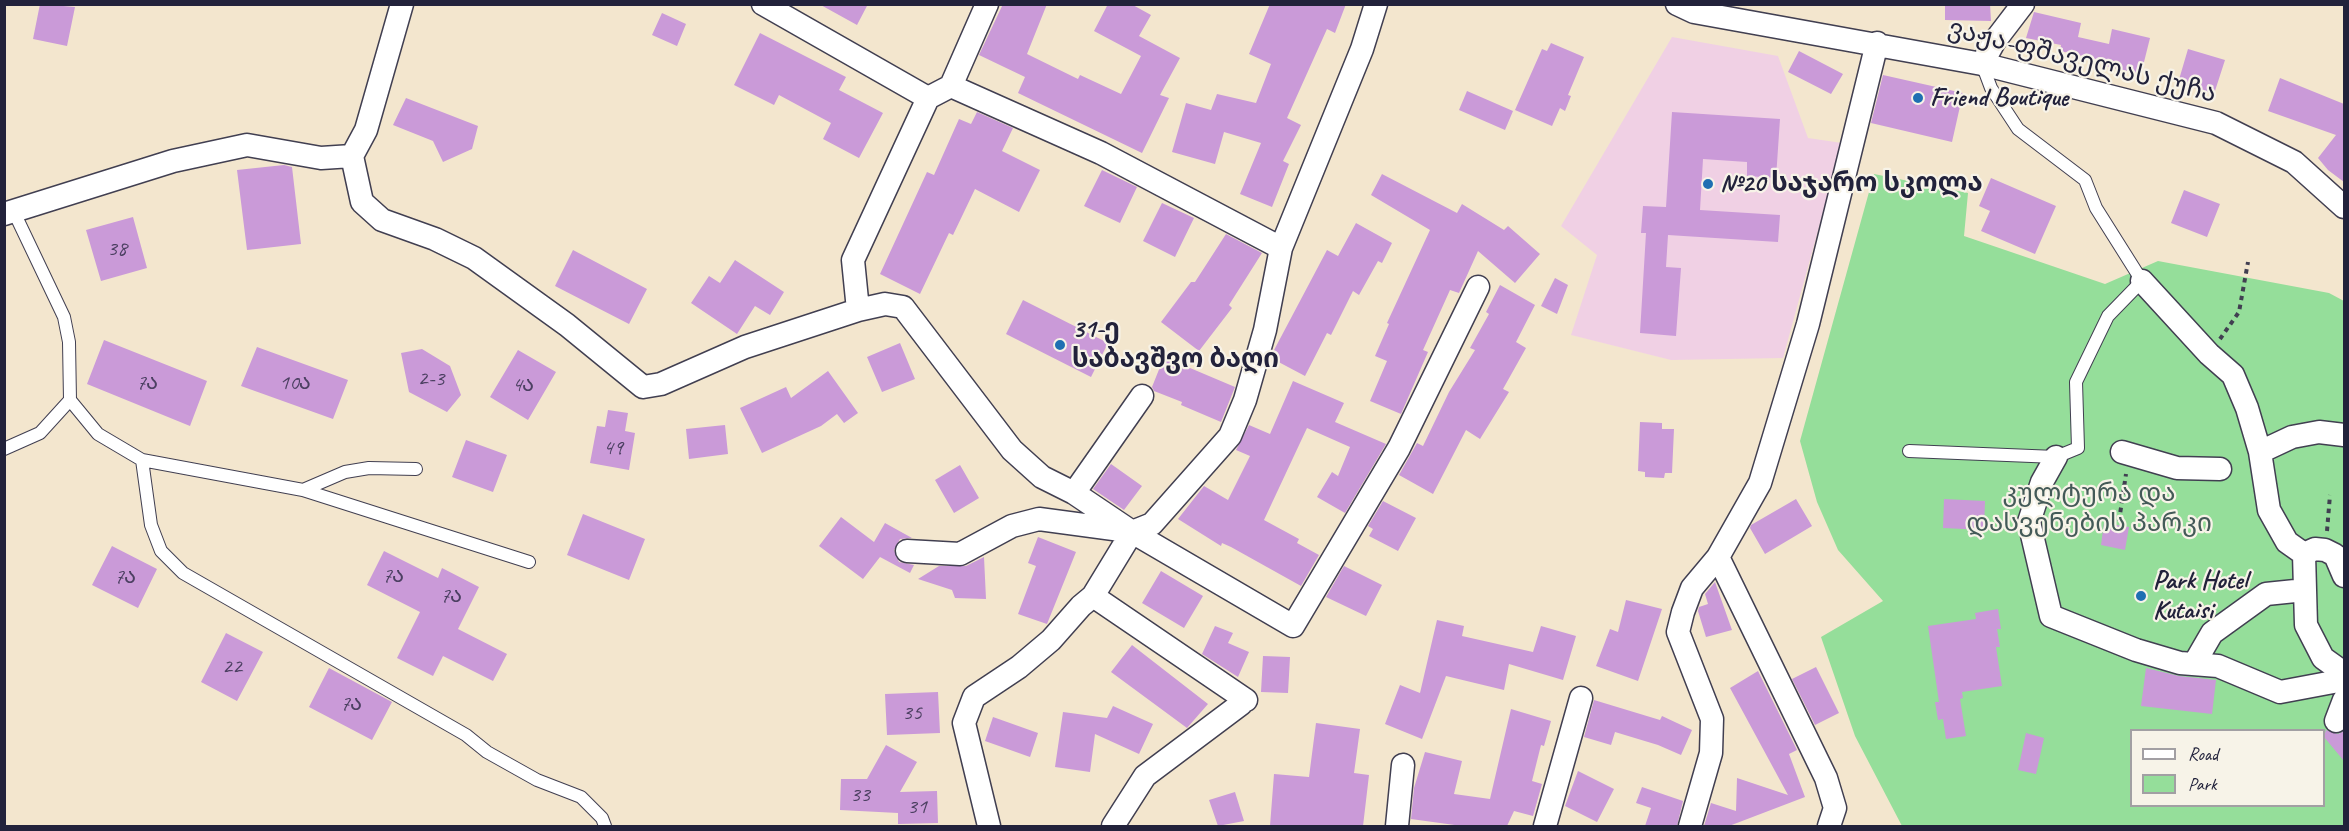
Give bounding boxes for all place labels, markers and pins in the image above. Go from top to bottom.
place label: Friend Boutique [1930,82,2068,114]
marker: Friend Boutique [1911,91,1925,105]
place label: №20 საჯარო სკოლა [1720,168,1983,200]
marker: №20 საჯარო სკოლა [1701,177,1715,191]
place label: 31-ე საბავშვო ბაღი [1072,314,1279,376]
marker: 31-ე საბავშვო ბაღი [1053,338,1067,352]
place label: Park Hotel Kutaisi [2153,565,2247,626]
marker: Park Hotel Kutaisi [2134,589,2148,603]

